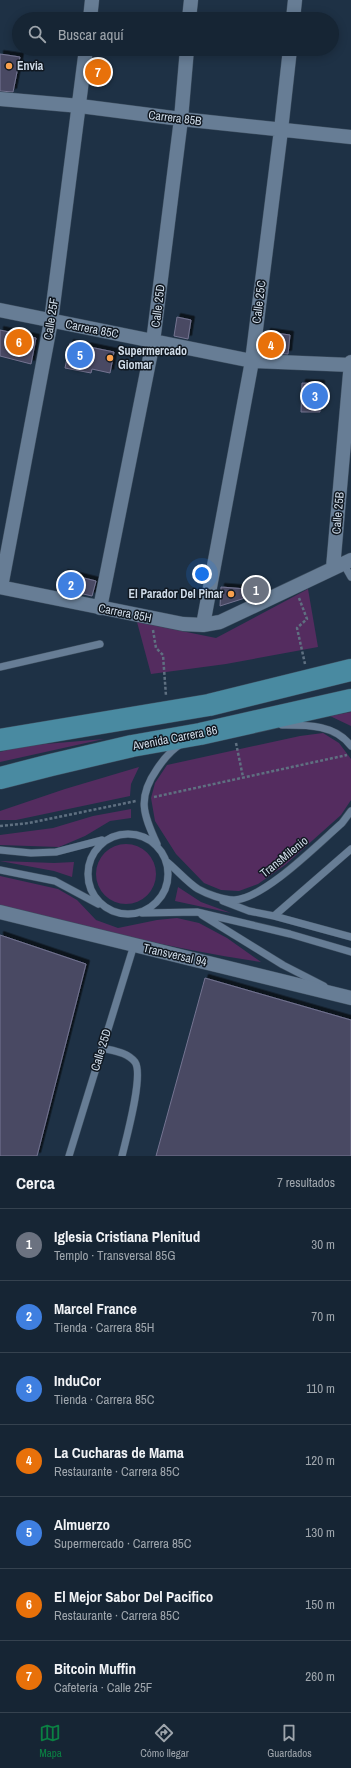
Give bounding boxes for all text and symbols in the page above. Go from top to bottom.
search box [12,12,339,56]
icon: search [26,23,48,45]
text: Buscar aquí [58,24,124,45]
pin: 7 [85,57,111,87]
place label: Envia [17,58,44,74]
marker: Envia [4,61,14,71]
street label: Carrera 85B [147,107,203,129]
street label: Calle 25C [248,280,270,324]
street label: Calle 25D [147,284,169,328]
street label: Calle 25F [40,297,62,341]
street label: Carrera 85C [64,316,120,342]
pin: 6 [6,327,32,357]
pin: 4 [258,330,284,360]
pin: 5 [67,340,93,370]
place label: Supermercado Giomar [118,343,187,373]
marker: Supermercado Giomar [105,353,115,363]
pin: 3 [302,381,328,411]
street label: Calle 25B [328,491,348,535]
your location [192,564,212,584]
pin: 2 [58,570,84,600]
pin: 1 [243,575,269,605]
place label: El Parador Del Pinar [128,586,223,602]
marker: El Parador Del Pinar [226,589,236,599]
street label: Carrera 85H [97,600,153,626]
street label: Avenida Carrera 86 [130,722,219,754]
street label: TransMilenio [257,833,311,881]
street label: Transversal 94 [142,940,209,970]
street label: Calle 25D [87,1027,115,1073]
text: Cerca [16,1171,55,1194]
text: 7 resultados [277,1174,335,1191]
text: Iglesia Cristiana Plenitud [54,1226,200,1247]
text: 1 [26,1236,32,1253]
text: 30 m [311,1236,335,1253]
text: Templo · Transversal 85G [54,1247,175,1264]
text: Marcel France [54,1298,137,1319]
text: 2 [26,1308,32,1325]
text: 70 m [311,1308,335,1325]
text: Tienda · Carrera 85H [54,1319,155,1336]
text: InduCor [54,1370,101,1391]
text: 3 [26,1380,32,1397]
text: 110 m [306,1380,335,1397]
text: Tienda · Carrera 85C [54,1391,155,1408]
text: La Cucharas de Mama [54,1442,184,1463]
text: 4 [26,1452,32,1469]
text: 120 m [305,1452,335,1469]
text: Restaurante · Carrera 85C [54,1463,180,1480]
text: Almuerzo [54,1514,110,1535]
text: 5 [26,1524,32,1541]
text: 130 m [305,1524,335,1541]
text: Supermercado · Carrera 85C [54,1535,191,1552]
text: El Mejor Sabor Del Pacifico [54,1586,213,1607]
text: 6 [26,1596,32,1613]
text: 150 m [305,1596,335,1613]
text: Restaurante · Carrera 85C [54,1607,180,1624]
text: Bitcoin Muffin [54,1658,136,1679]
text: 7 [26,1668,32,1685]
text: 260 m [305,1668,335,1685]
text: Cafetería · Calle 25F [54,1679,152,1696]
tab: Mapa [39,1722,62,1760]
tab: Cómo llegar [140,1722,189,1760]
tab: Guardados [267,1722,312,1760]

